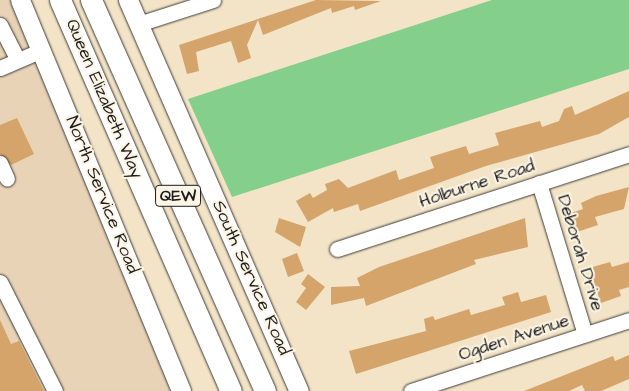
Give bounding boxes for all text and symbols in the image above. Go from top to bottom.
street label: Queen Elizabeth Way [61,16,147,182]
street label: North Service Road [61,113,143,277]
street label: Holburne Road [416,155,538,213]
road number: QEW [154,182,202,210]
street label: Deborah Drive [552,192,608,314]
street label: South Service Road [207,197,295,359]
street label: Ogden Avenue [456,310,572,366]

